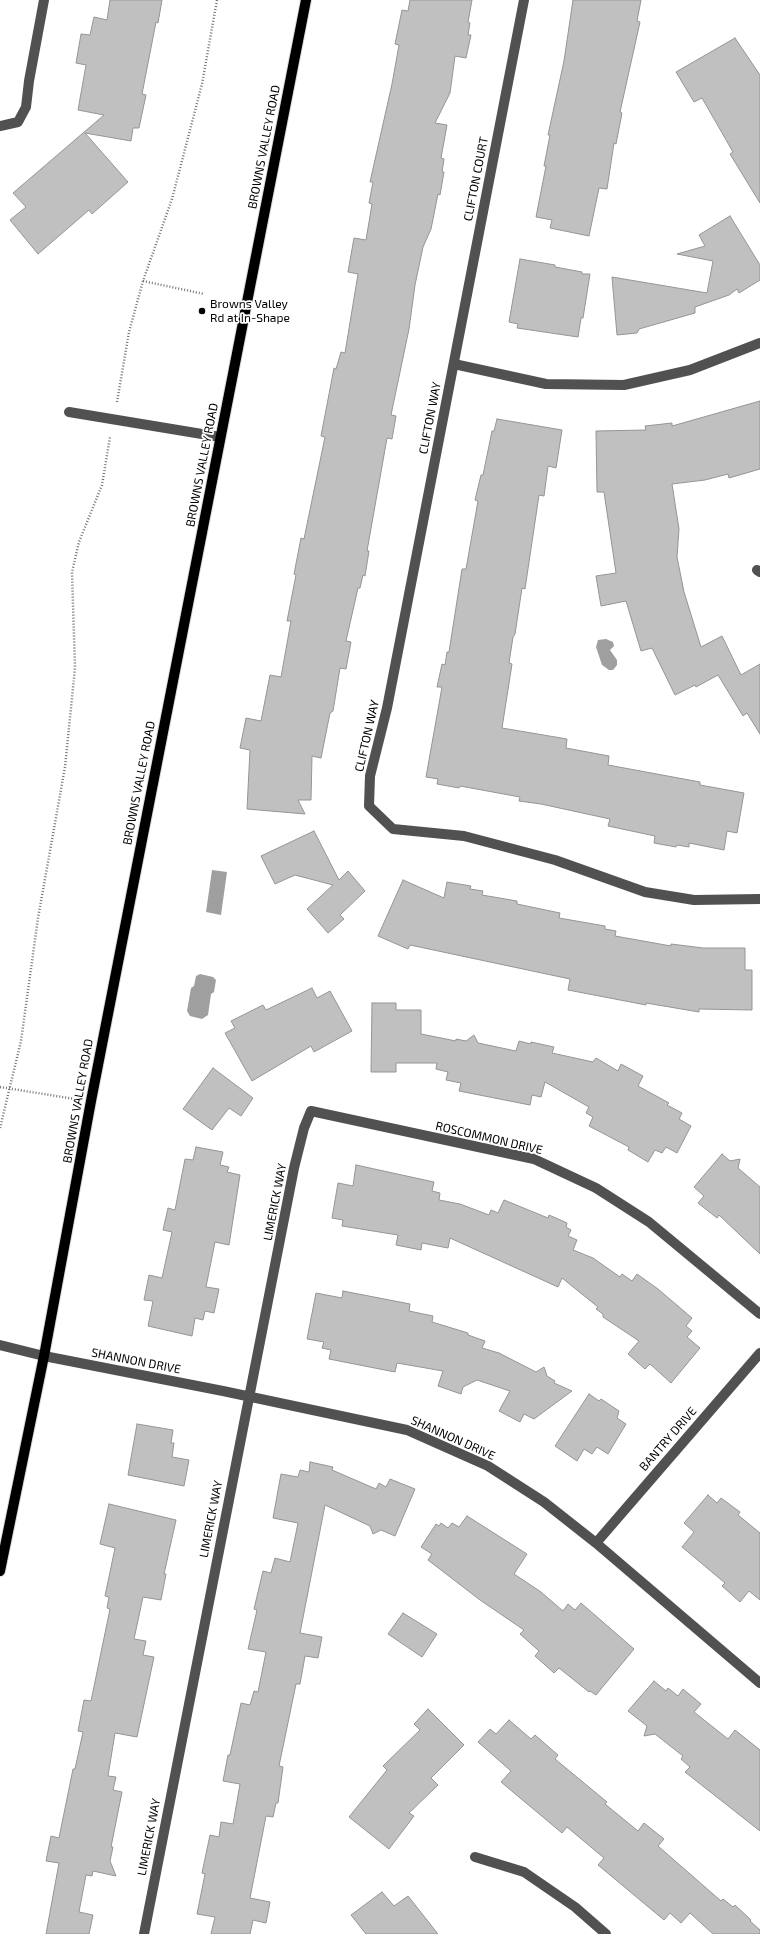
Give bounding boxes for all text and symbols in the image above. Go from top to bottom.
street label: BROWNS VALLEY ROAD [245,84,283,210]
street label: CLIFTON COURT [461,136,491,222]
place label: Browns Valley Rd at In-Shape [210,297,290,325]
marker: Browns Valley Rd at In-Shape [197,306,207,316]
street label: CLIFTON WAY [416,381,444,455]
street label: BROWNS VALLEY ROAD [183,402,221,528]
street label: CLIFTON WAY [352,699,382,773]
street label: BROWNS VALLEY ROAD [120,720,158,846]
street label: BROWNS VALLEY ROAD [60,1038,96,1164]
street label: ROSCOMMON DRIVE [434,1119,544,1157]
street label: LIMERICK WAY [260,1162,290,1242]
street label: SHANNON DRIVE [90,1345,182,1377]
street label: BANTRY DRIVE [636,1404,700,1474]
street label: SHANNON DRIVE [409,1413,497,1463]
street label: LIMERICK WAY [196,1479,226,1559]
street label: LIMERICK WAY [134,1797,164,1877]

